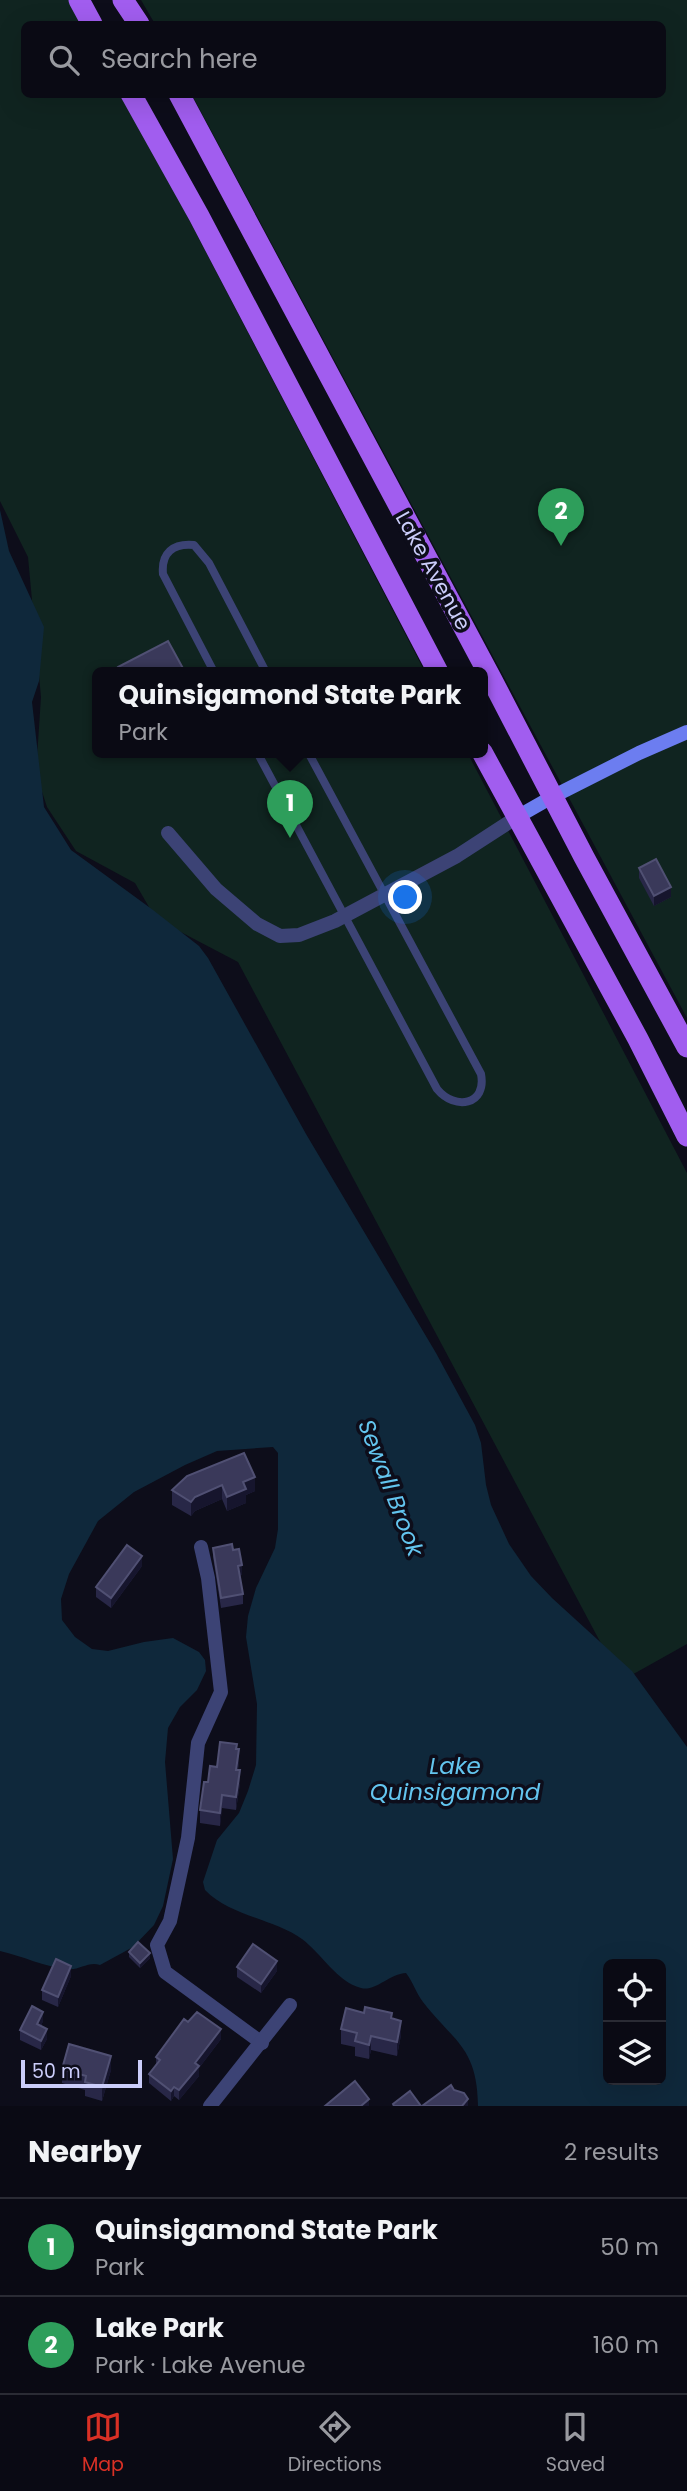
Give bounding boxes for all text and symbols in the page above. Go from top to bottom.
search box [21,21,666,98]
icon: search [45,41,83,79]
text: Search here [101,41,258,77]
pin: 2 [538,488,584,546]
street label: Lake Avenue [389,506,478,635]
popup [92,667,488,758]
text: Quinsigamond State Park [119,677,461,713]
text: Park [119,716,168,748]
pin: 1 [267,780,313,838]
your location [388,880,422,914]
water label: Sewall Brook [350,1415,432,1562]
water label: Lake Quinsigamond [370,1750,541,1808]
map controls [603,1959,666,2085]
button: locate [603,1959,666,2022]
button: layers [603,2022,666,2085]
scale bar [21,2057,142,2089]
text: 50 m [32,2058,81,2085]
text: Nearby [28,2130,142,2173]
text: 2 results [564,2136,659,2168]
text: Quinsigamond State Park [95,2212,438,2248]
text: 1 [47,2231,55,2263]
text: 50 m [600,2231,659,2263]
text: Park [95,2251,144,2283]
text: Lake Park [95,2310,224,2346]
text: 2 [44,2329,58,2361]
text: 160 m [593,2329,659,2361]
text: Park · Lake Avenue [95,2349,306,2381]
tab: Map [82,2408,124,2479]
tab: Directions [288,2408,382,2479]
tab: Saved [546,2408,605,2479]

